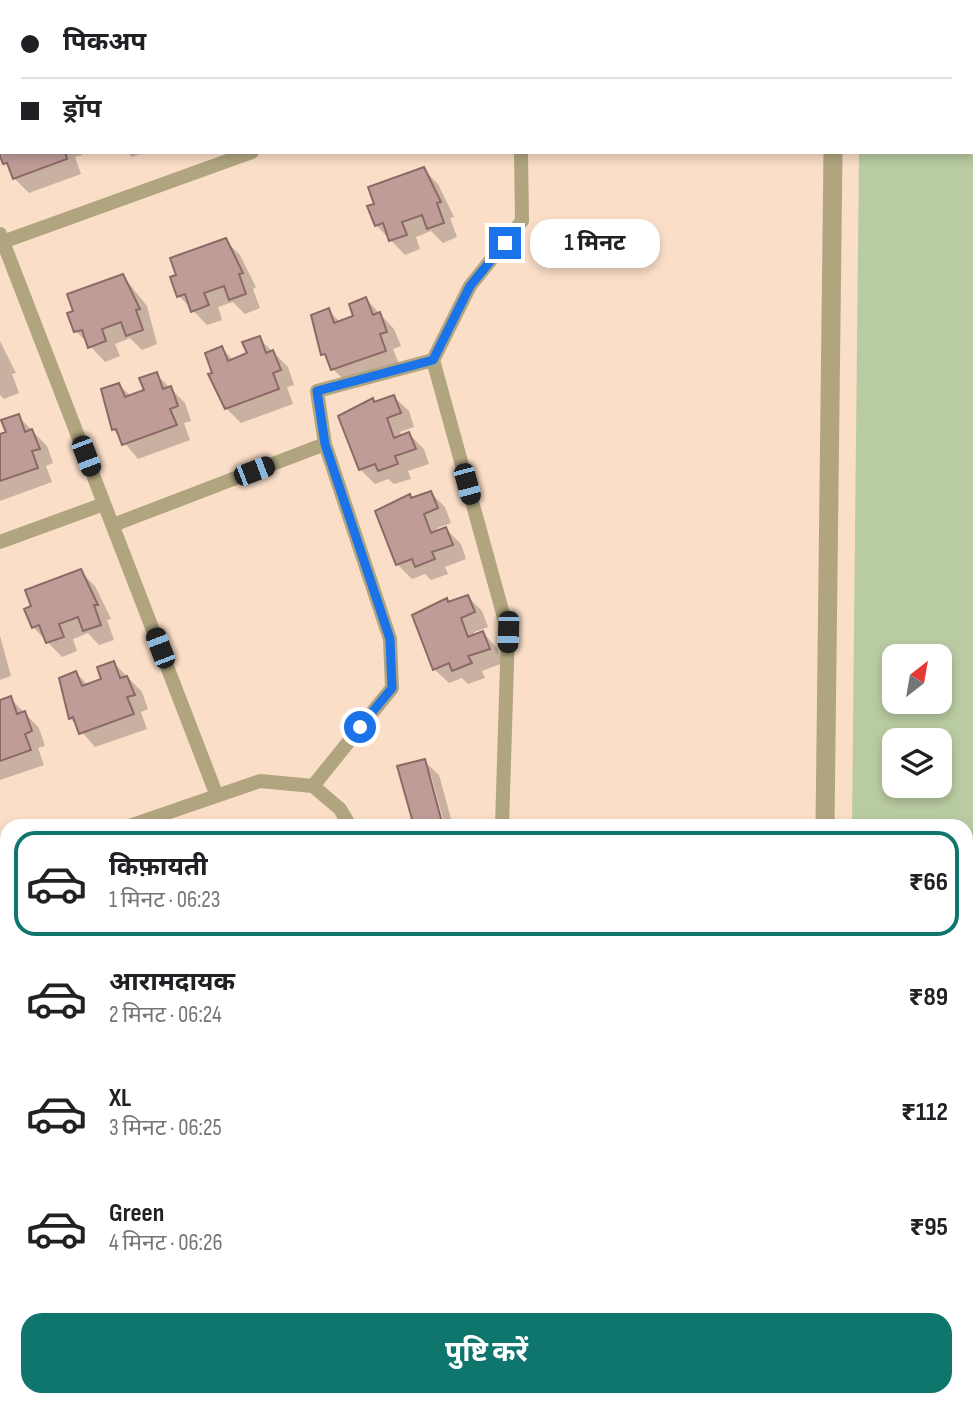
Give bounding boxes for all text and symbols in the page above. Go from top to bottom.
text: पिकअप [63,27,146,58]
text: ड्रॉप [63,94,101,125]
callout: 1 मिनट [530,218,659,268]
route end [489,227,521,259]
text: 1 मिनट [565,229,625,257]
car [69,433,104,479]
car [231,454,278,488]
car [452,461,483,507]
car [497,611,520,653]
car [143,625,178,671]
north arrow [882,644,952,714]
map controls [882,644,952,798]
route start [344,711,376,743]
button: layers [882,728,952,798]
icon: car [25,852,88,915]
text: किफ़ायती [109,852,208,883]
text: ₹66 [909,867,948,898]
text: 1 मिनट · 06:23 [109,886,221,914]
icon: car [25,967,88,1030]
text: आरामदायक [109,967,235,998]
text: ₹89 [909,982,948,1013]
text: 2 मिनट · 06:24 [109,1001,222,1029]
icon: car [25,1082,88,1145]
text: XL [109,1083,131,1114]
text: ₹112 [901,1097,948,1128]
text: 3 मिनट · 06:25 [109,1114,222,1142]
icon: car [25,1197,88,1260]
text: Green [109,1198,164,1229]
text: ₹95 [909,1212,948,1243]
text: 4 मिनट · 06:26 [109,1229,222,1257]
button: पुष्टि करें [21,1313,952,1393]

